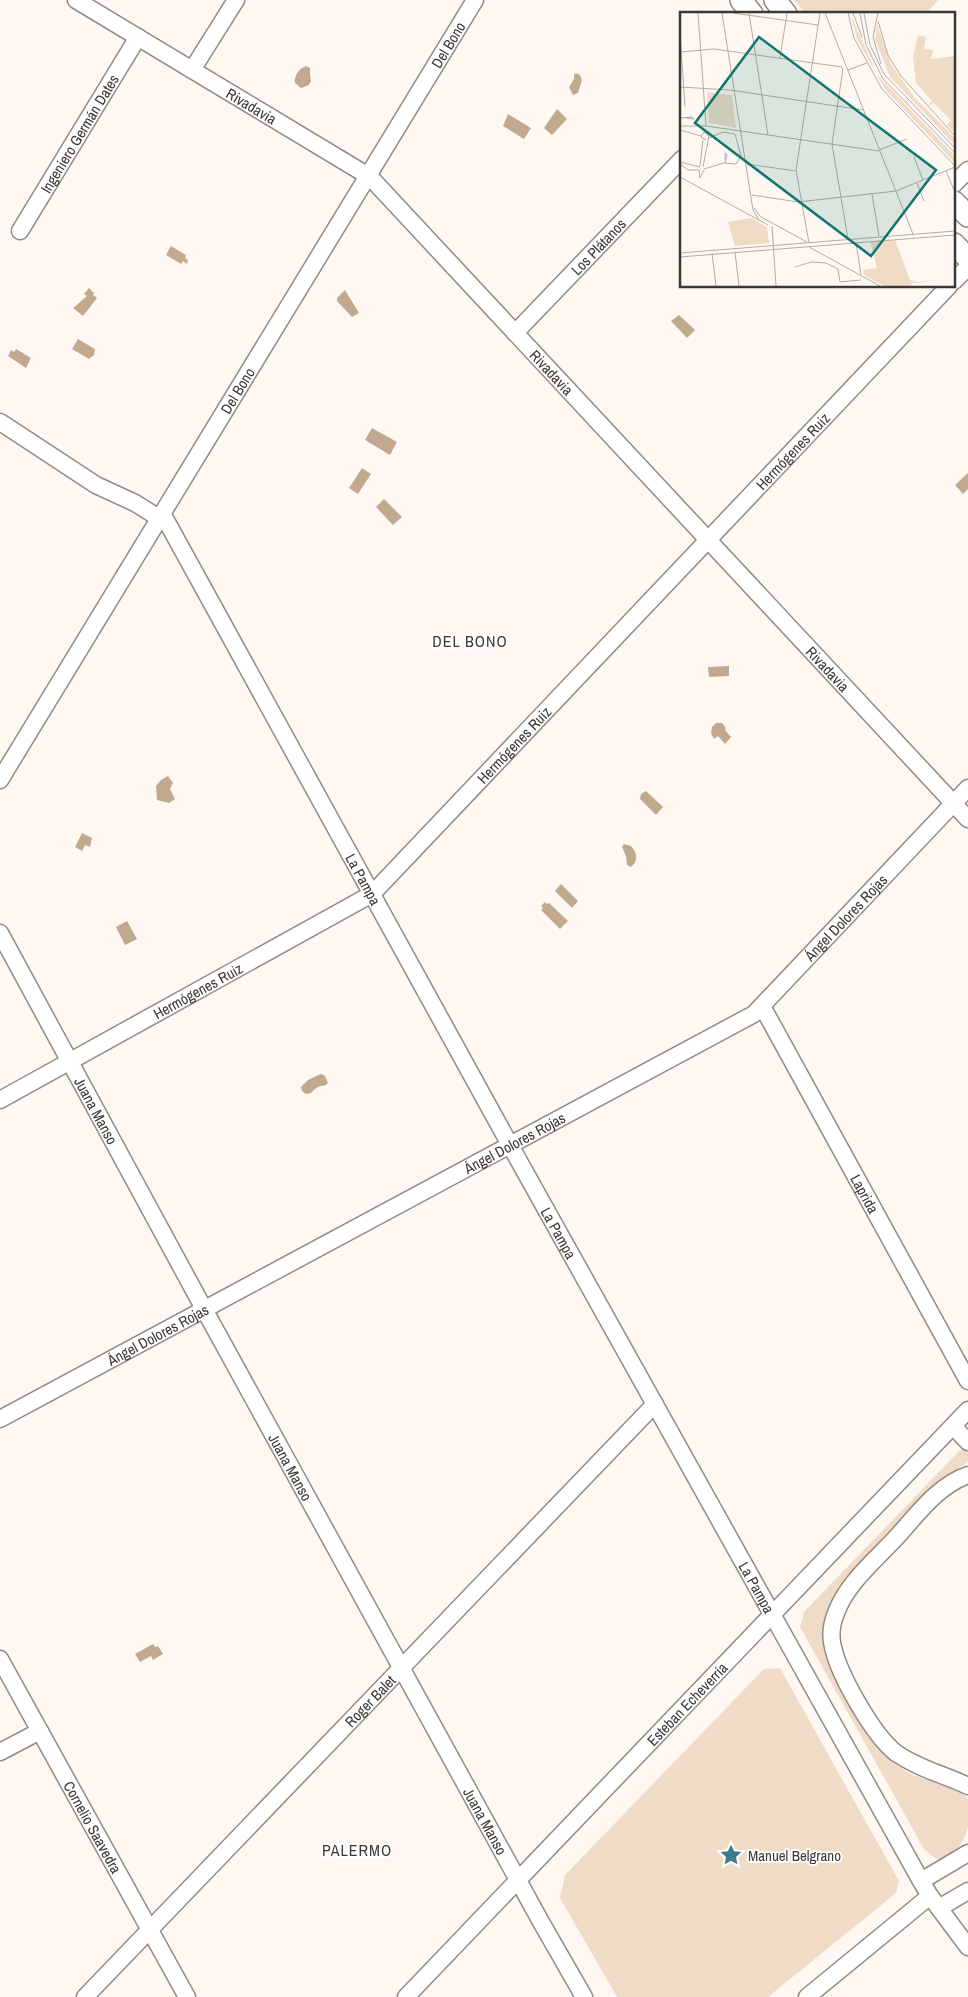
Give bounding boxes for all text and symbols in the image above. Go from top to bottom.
inset map [680,12,956,288]
street label: Del Bono [426,17,470,72]
street label: Ingeniero Germán Dates [35,70,123,197]
street label: Rivadavia [222,82,281,129]
street label: Los Plátanos [566,213,630,279]
street label: Rivadavia [525,345,579,400]
street label: Del Bono [215,363,259,418]
street label: Hermógenes Ruiz [751,408,834,494]
district label: DEL BONO [432,630,508,652]
street label: Rivadavia [801,641,855,696]
street label: Hermógenes Ruiz [472,702,555,788]
street label: La Pampa [341,850,386,909]
street label: Ángel Dolores Rojas [799,869,892,966]
street label: Hermógenes Ruiz [149,957,246,1024]
street label: Juana Manso [69,1073,123,1148]
street label: Ángel Dolores Rojas [459,1107,569,1179]
street label: Laprida [846,1170,884,1217]
street label: La Pampa [536,1203,582,1263]
street label: Ángel Dolores Rojas [102,1298,212,1371]
street label: Juana Manso [264,1429,318,1505]
street label: La Pampa [734,1558,780,1617]
street label: Esteban Echeverría [642,1657,732,1750]
street label: Roger Balet [340,1670,400,1731]
street label: Cornelio Saavedra [59,1777,127,1877]
street label: Juana Manso [458,1784,513,1859]
district label: PALERMO [322,1839,392,1861]
place icon: Manuel Belgrano [718,1842,744,1868]
place label: Manuel Belgrano [748,1845,841,1866]

